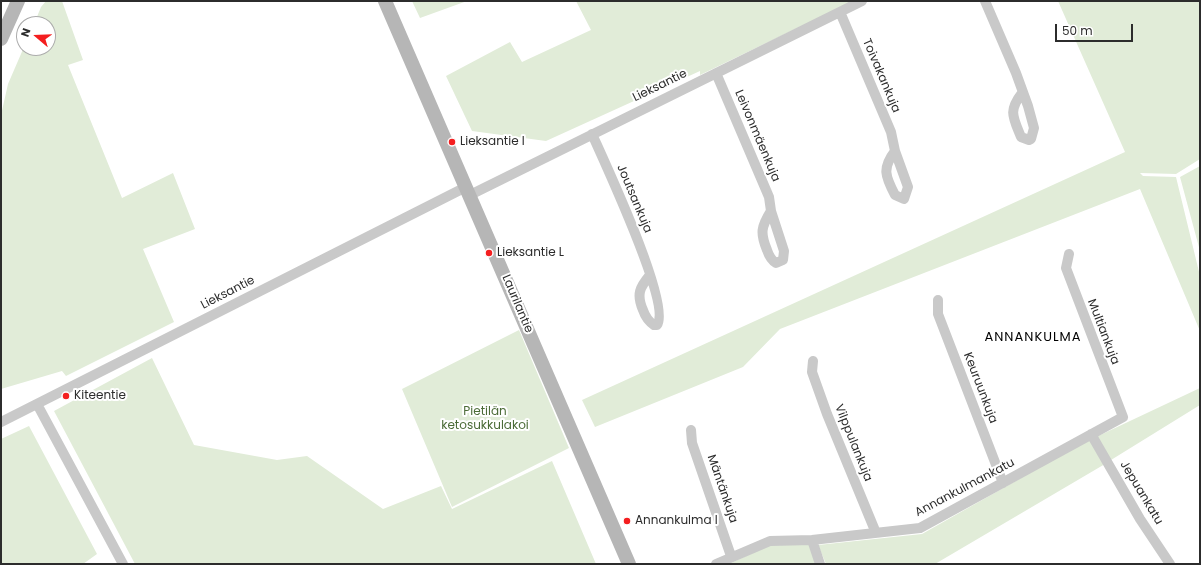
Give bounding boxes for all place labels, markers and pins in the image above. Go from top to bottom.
place label: Lieksantie I [460,135,525,149]
marker: Lieksantie I [447,137,457,147]
place label: Lieksantie L [497,246,564,260]
marker: Lieksantie L [484,248,494,258]
place label: Kiteentie [74,389,126,403]
marker: Kiteentie [61,391,71,401]
place label: Annankulma I [635,514,718,528]
marker: Annankulma I [622,516,632,526]

